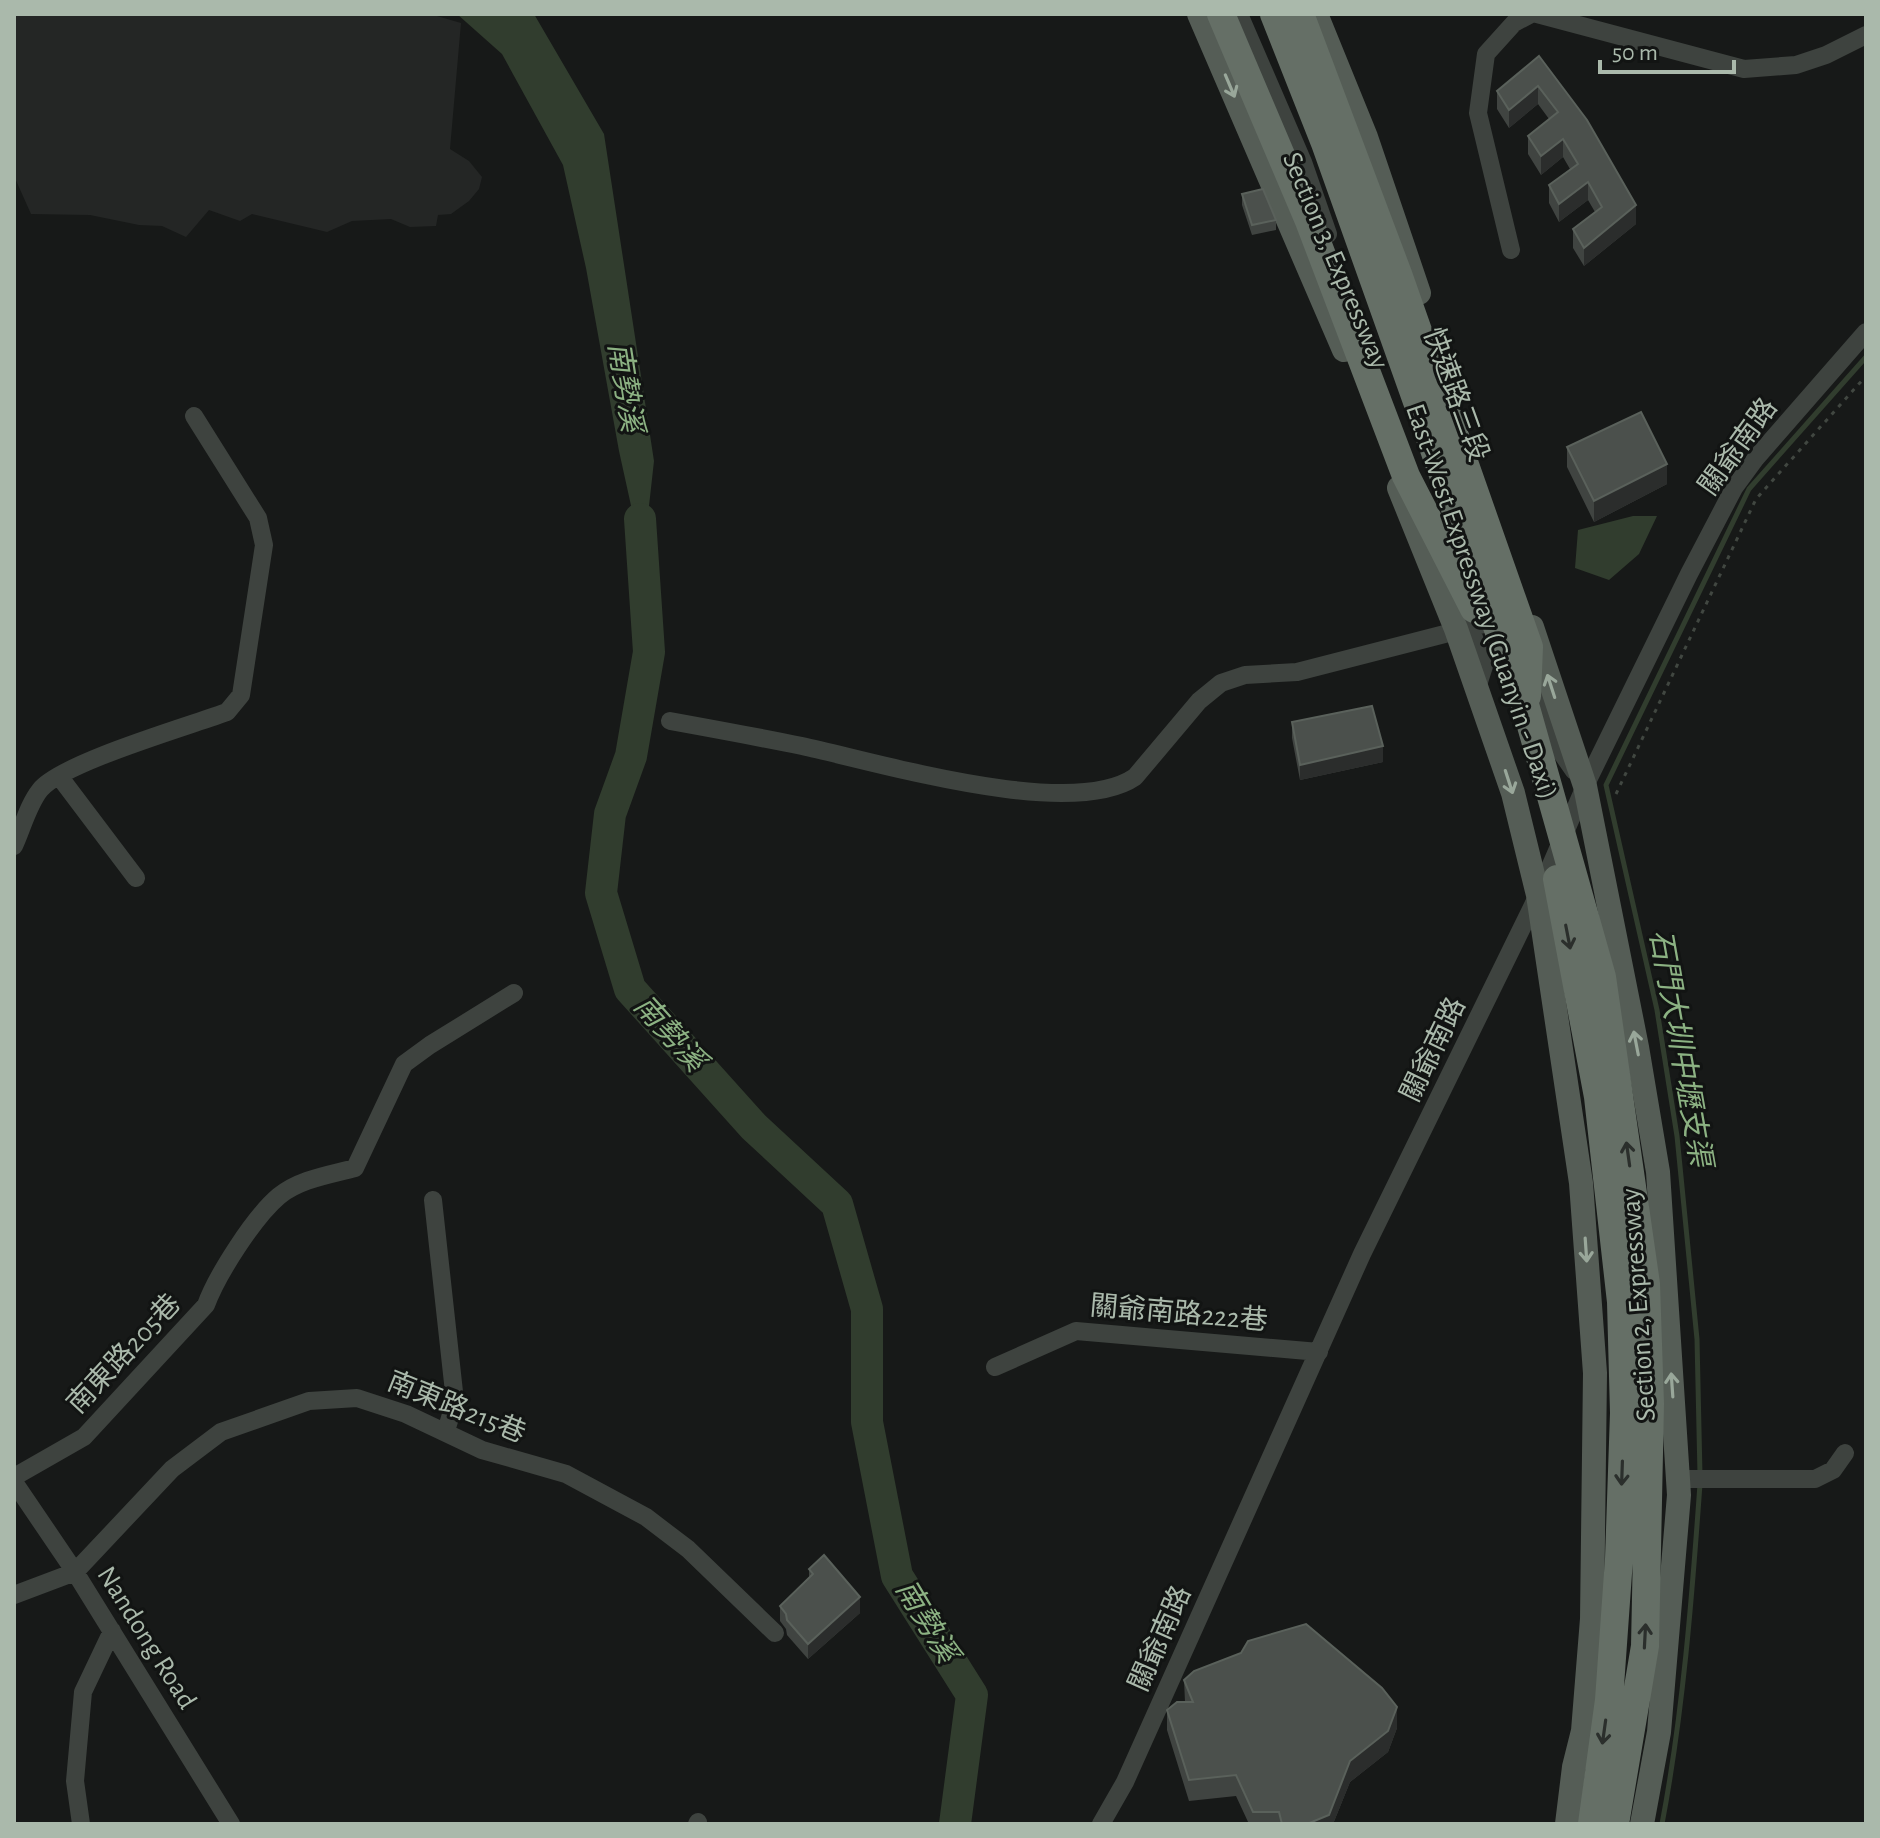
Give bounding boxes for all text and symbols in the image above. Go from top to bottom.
scale bar [1600,24,1734,74]
text: 50 m [1612,41,1658,65]
one-way arrow [1223,73,1238,98]
street label: Section 3, Expressway [1277,148,1393,373]
street label: 快速路三段 [1418,323,1494,465]
water label: 南勢溪 [603,340,649,438]
street label: 關爺南路 [1693,392,1783,501]
street label: East-West Expressway (Guanyin - Daxi) [1400,400,1562,803]
one-way arrow [1543,673,1558,698]
one-way arrow [1502,769,1517,794]
one-way arrow [1562,924,1577,949]
water label: 石門大圳中壢支渠 [1644,927,1718,1173]
water label: 南勢溪 [628,989,715,1080]
street label: 關爺南路 [1395,993,1471,1106]
one-way arrow [1628,1031,1643,1056]
one-way arrow [1620,1142,1635,1167]
street label: Section 2, Expressway [1617,1187,1661,1422]
one-way arrow [1579,1236,1594,1263]
street label: 南東路205巷 [61,1288,186,1419]
street label: 關爺南路222巷 [1089,1290,1269,1336]
street label: 南東路215巷 [383,1366,530,1448]
one-way arrow [1665,1372,1680,1399]
one-way arrow [1614,1459,1629,1486]
street label: Nandong Road [91,1562,201,1714]
water label: 南勢溪 [890,1574,966,1671]
street label: 關爺南路 [1123,1581,1196,1696]
one-way arrow [1638,1623,1653,1650]
one-way arrow [1597,1718,1612,1745]

